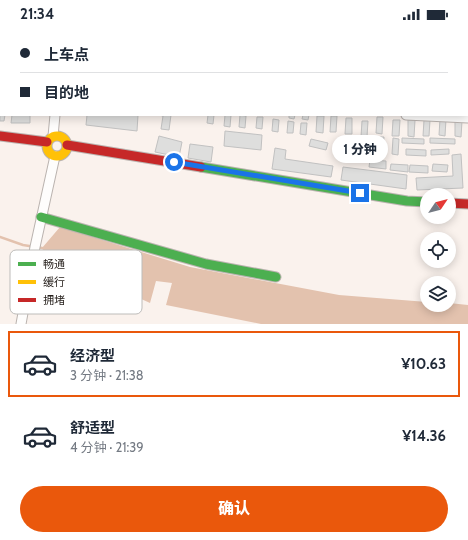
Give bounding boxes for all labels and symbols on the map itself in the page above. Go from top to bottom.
callout: 1 分钟 [332,135,388,163]
route start [165,153,183,171]
route end [351,184,369,202]
north arrow [420,188,456,224]
legend [10,250,142,314]
text: 畅通 [43,257,65,271]
text: 缓行 [43,275,65,289]
text: 拥堵 [43,293,65,307]

